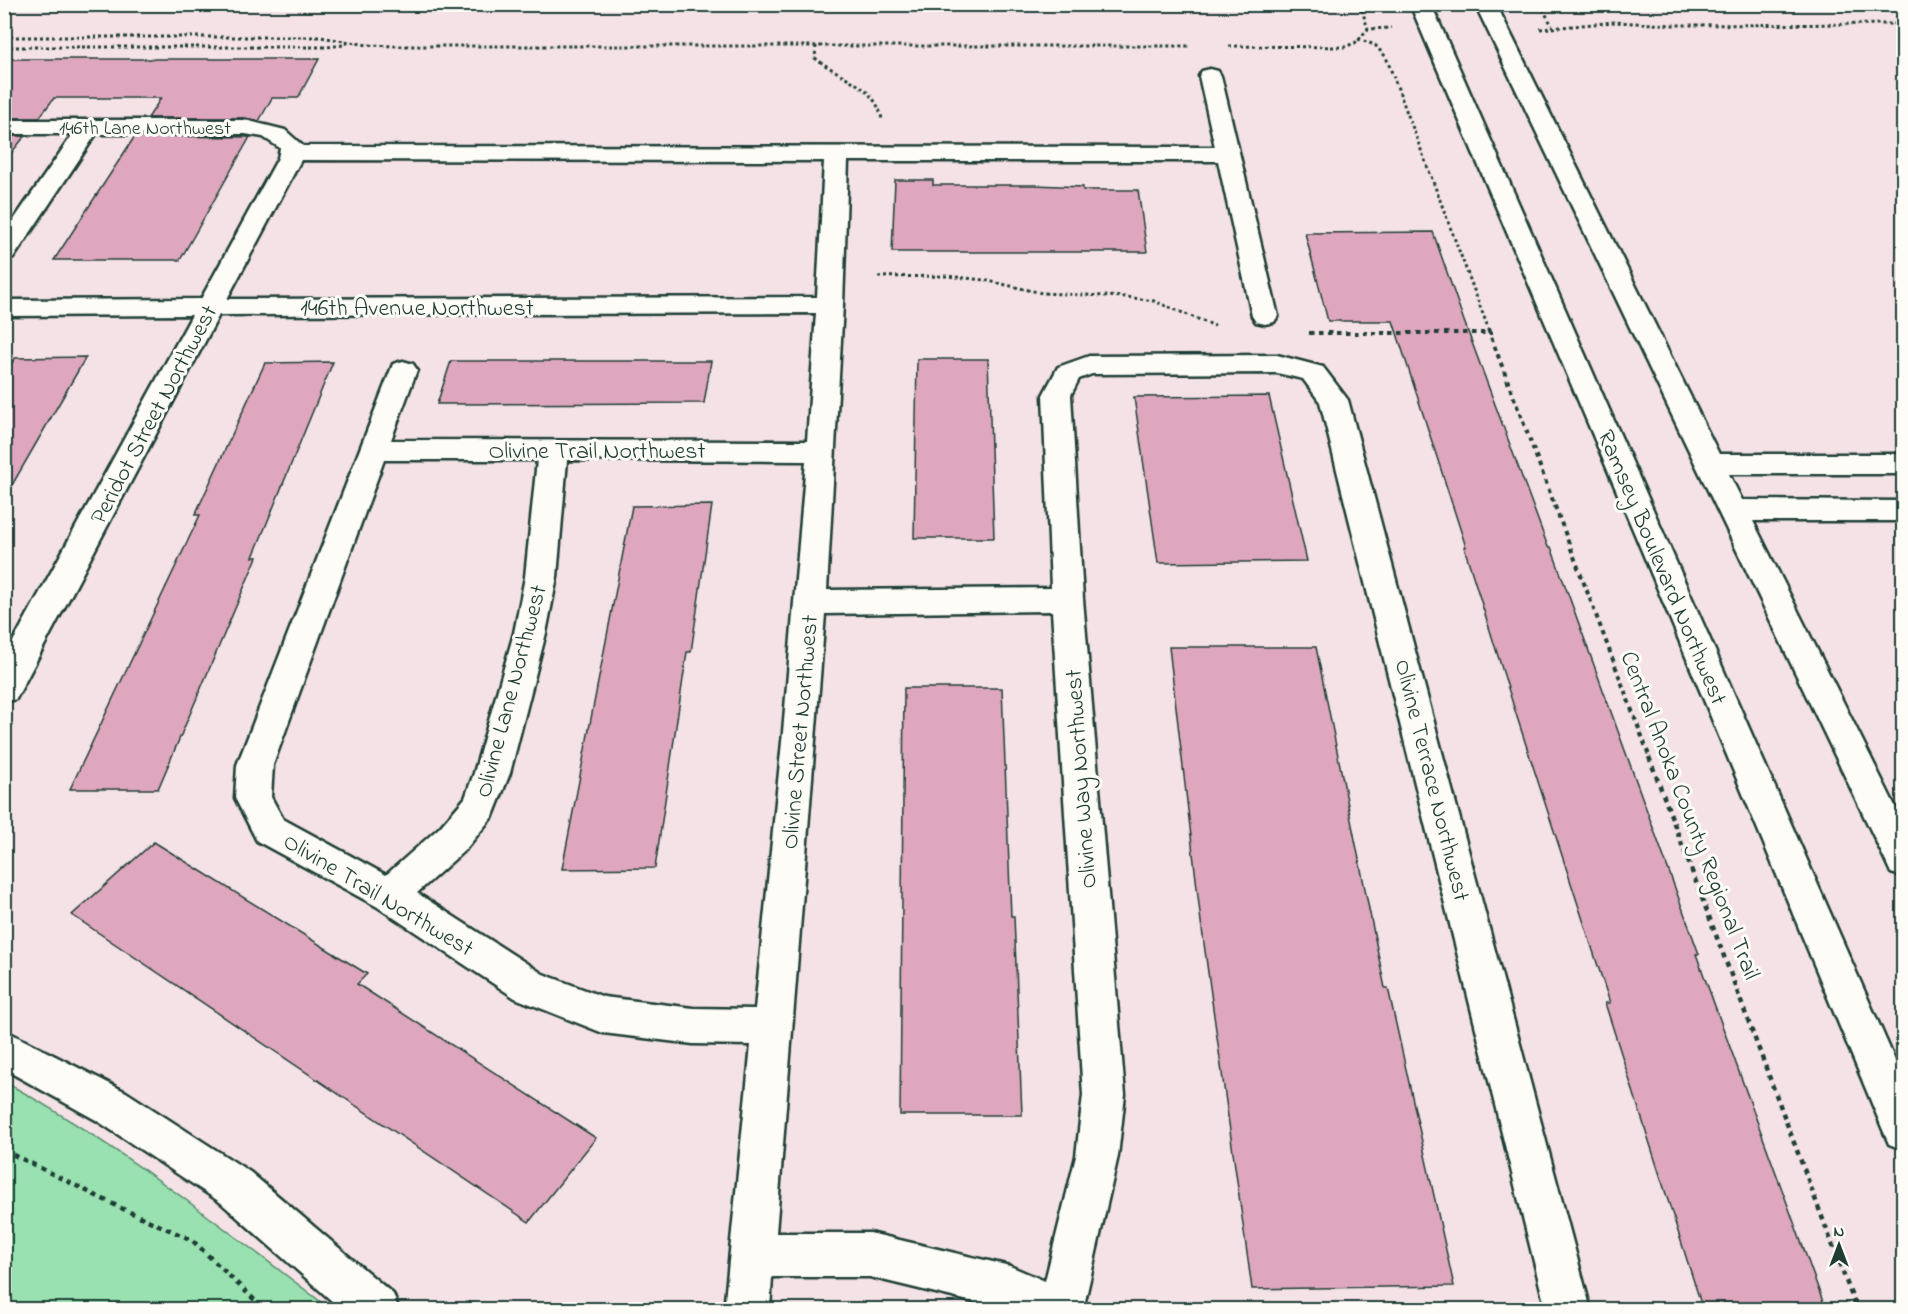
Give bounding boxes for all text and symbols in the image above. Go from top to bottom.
street label: 146th Lane Northwest [59,115,231,144]
street label: 146th Avenue Northwest [300,292,534,327]
street label: Peridot Street Northwest [83,299,228,531]
street label: Ramsey Boulevard Northwest [1586,425,1735,711]
street label: Olivine Trail Northwest [488,435,706,470]
street label: Olivine Lane Northwest [467,581,558,802]
street label: Olivine Street Northwest [774,614,829,851]
street label: Central Anoka County Regional Trail [1609,646,1768,986]
street label: Olivine Terrace Northwest [1384,656,1478,905]
street label: Olivine Way Northwest [1057,668,1109,890]
street label: Olivine Trail Northwest [276,825,480,967]
north arrow [1809,1215,1869,1275]
text: N [1834,1220,1845,1244]

